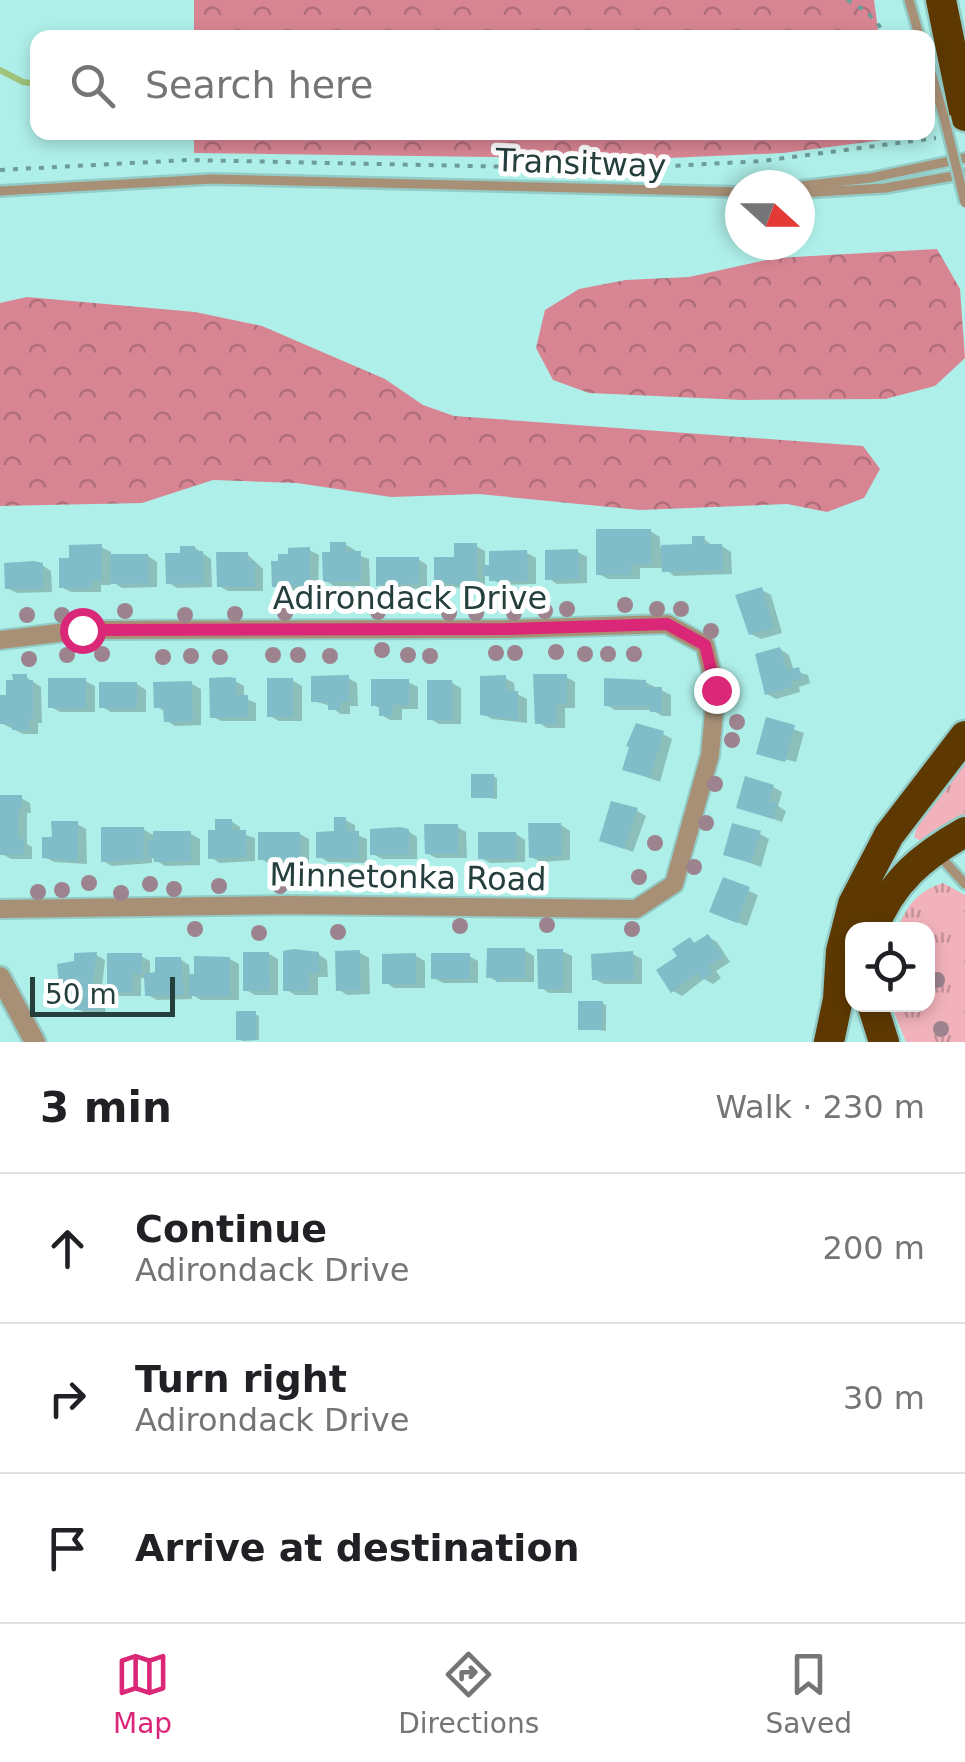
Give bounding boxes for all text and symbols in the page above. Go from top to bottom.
search box [30,30,935,140]
icon: search [65,58,120,113]
text: Search here [145,63,373,107]
street label: Transitway [494,141,667,185]
north arrow [725,170,815,260]
street label: Adirondack Drive [273,579,547,617]
route start [60,608,106,654]
route end [694,668,740,714]
street label: Minnetonka Road [269,856,547,898]
map controls [845,922,935,1012]
button: locate [845,922,935,1012]
scale bar [30,972,175,1016]
text: 50 m [45,978,117,1011]
text: 3 min [40,1083,172,1132]
text: Walk · 230 m [715,1088,925,1126]
text: Continue [135,1207,327,1251]
icon: ahead [40,1221,95,1276]
text: 200 m [823,1229,925,1267]
text: Adirondack Drive [135,1251,409,1289]
text: Turn right [135,1357,347,1401]
icon: right [40,1371,95,1426]
text: 30 m [843,1379,925,1417]
text: Adirondack Drive [135,1401,409,1439]
icon: arrive [40,1521,95,1576]
text: Arrive at destination [135,1526,580,1570]
tab: Map [113,1647,172,1740]
tab: Directions [398,1647,539,1740]
tab: Saved [765,1647,852,1740]

